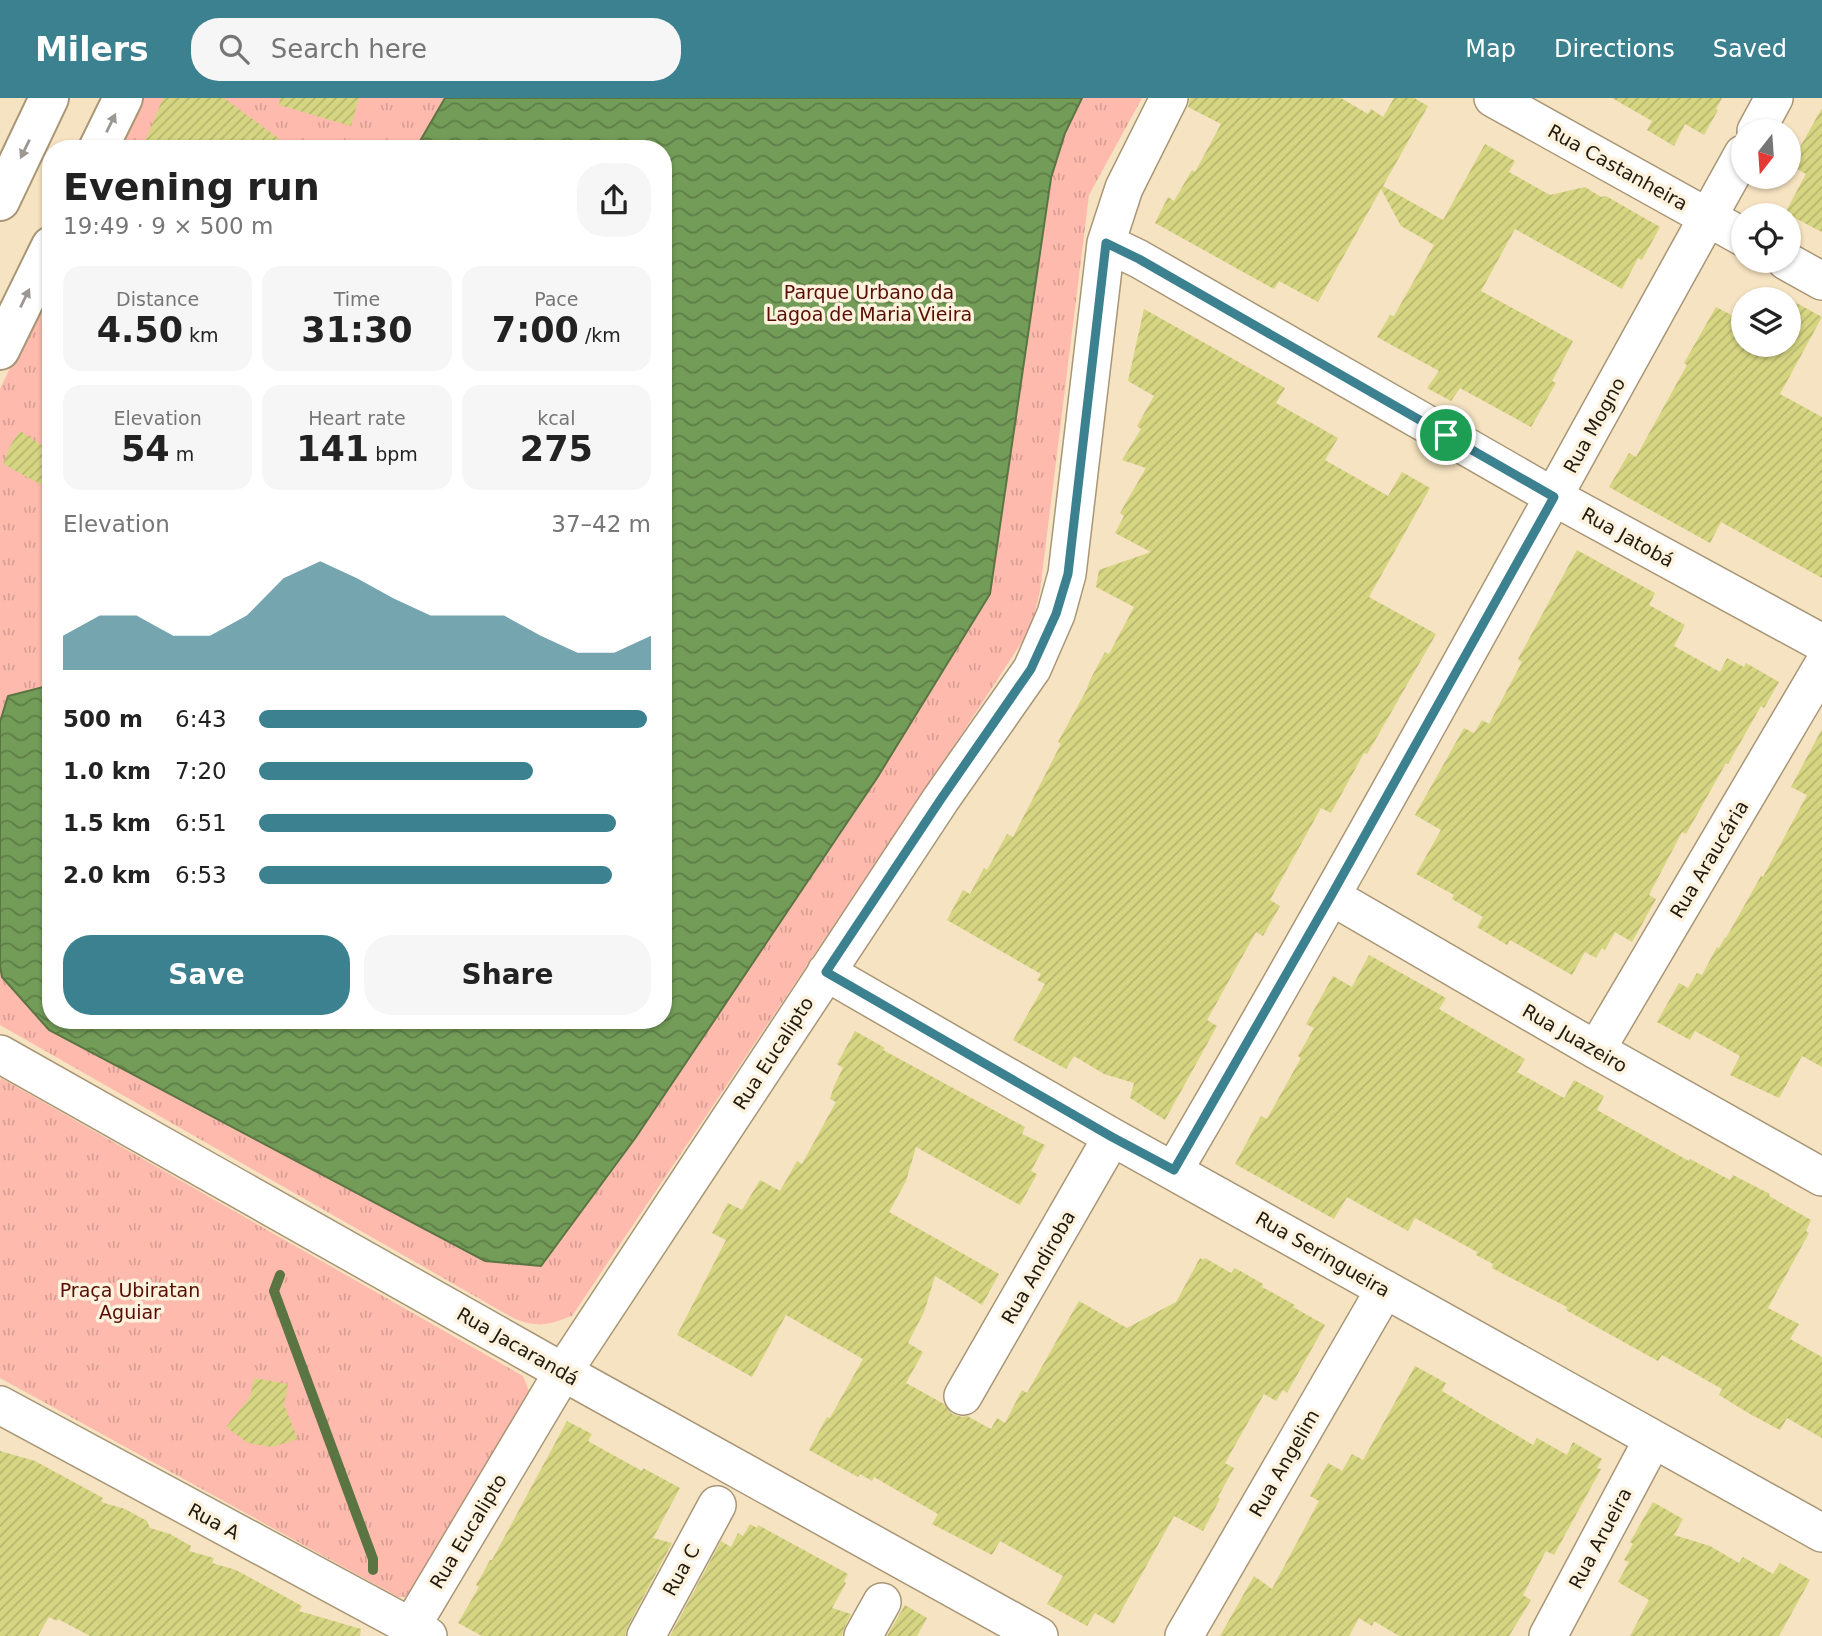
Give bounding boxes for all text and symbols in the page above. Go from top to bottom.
search box [191,18,681,81]
text: Milers [35,30,149,69]
icon: search [215,30,253,68]
text: Search here [271,34,427,64]
text: Map [1465,35,1516,63]
text: Directions [1554,35,1675,63]
text: Saved [1713,35,1787,63]
one-way arrow [105,113,117,133]
street label: Rua Castanheira [1544,119,1692,215]
north arrow [1731,119,1801,189]
map controls [1731,119,1801,357]
one-way arrow [19,139,30,159]
button: share [577,163,651,237]
text: Evening run [63,165,320,209]
button: locate [1731,203,1801,273]
text: 19:49 · 9 × 500 m [63,213,273,239]
park label: Parque Urbano da Lagoa de Maria Vieira [766,281,972,325]
button: layers [1731,287,1801,357]
one-way arrow [20,288,31,308]
text: Distance [116,288,199,310]
text: Time [334,288,380,310]
text: Pace [534,288,579,310]
text: 4.50 [97,310,183,350]
text: 31:30 [301,310,413,350]
text: 7:00 [492,310,579,350]
text: km [183,324,219,346]
text: /km [579,324,621,346]
street label: Rua Mogno [1559,373,1629,477]
pin [1416,405,1476,465]
text: Elevation [114,407,202,429]
text: Heart rate [308,407,406,429]
text: kcal [537,407,576,429]
icon: arrive [1427,416,1465,454]
text: 54 [121,429,170,469]
text: 141 [296,429,369,469]
text: 275 [520,429,593,469]
text: m [170,443,194,465]
text: bpm [369,443,418,465]
street label: Rua Jatobá [1578,503,1678,571]
text: Elevation [63,511,170,537]
text: 37–42 m [551,511,651,537]
text: 500 m [63,706,143,732]
text: 6:43 [175,706,227,732]
text: 1.0 km [63,758,151,784]
text: 7:20 [175,758,227,784]
street label: Rua Araucária [1665,796,1753,922]
text: 1.5 km [63,810,151,836]
text: 6:51 [175,810,227,836]
text: 2.0 km [63,862,151,888]
text: 6:53 [175,862,227,888]
button: Save [63,935,350,1015]
button: Share [364,935,651,1015]
street label: Rua Eucalipto [728,993,818,1113]
street label: Rua Juazeiro [1519,999,1631,1077]
street label: Rua Andiroba [997,1206,1079,1328]
street label: Rua Seringueira [1252,1207,1394,1301]
park label: Praça Ubiratan Aguiar [60,1279,200,1323]
street label: Rua Jacarandá [453,1302,583,1390]
street label: Rua Angelim [1244,1406,1324,1520]
street label: Rua Eucalipto [425,1470,511,1592]
street label: Rua Arueira [1564,1484,1636,1592]
street label: Rua A [185,1498,243,1544]
street label: Rua C [658,1540,704,1600]

